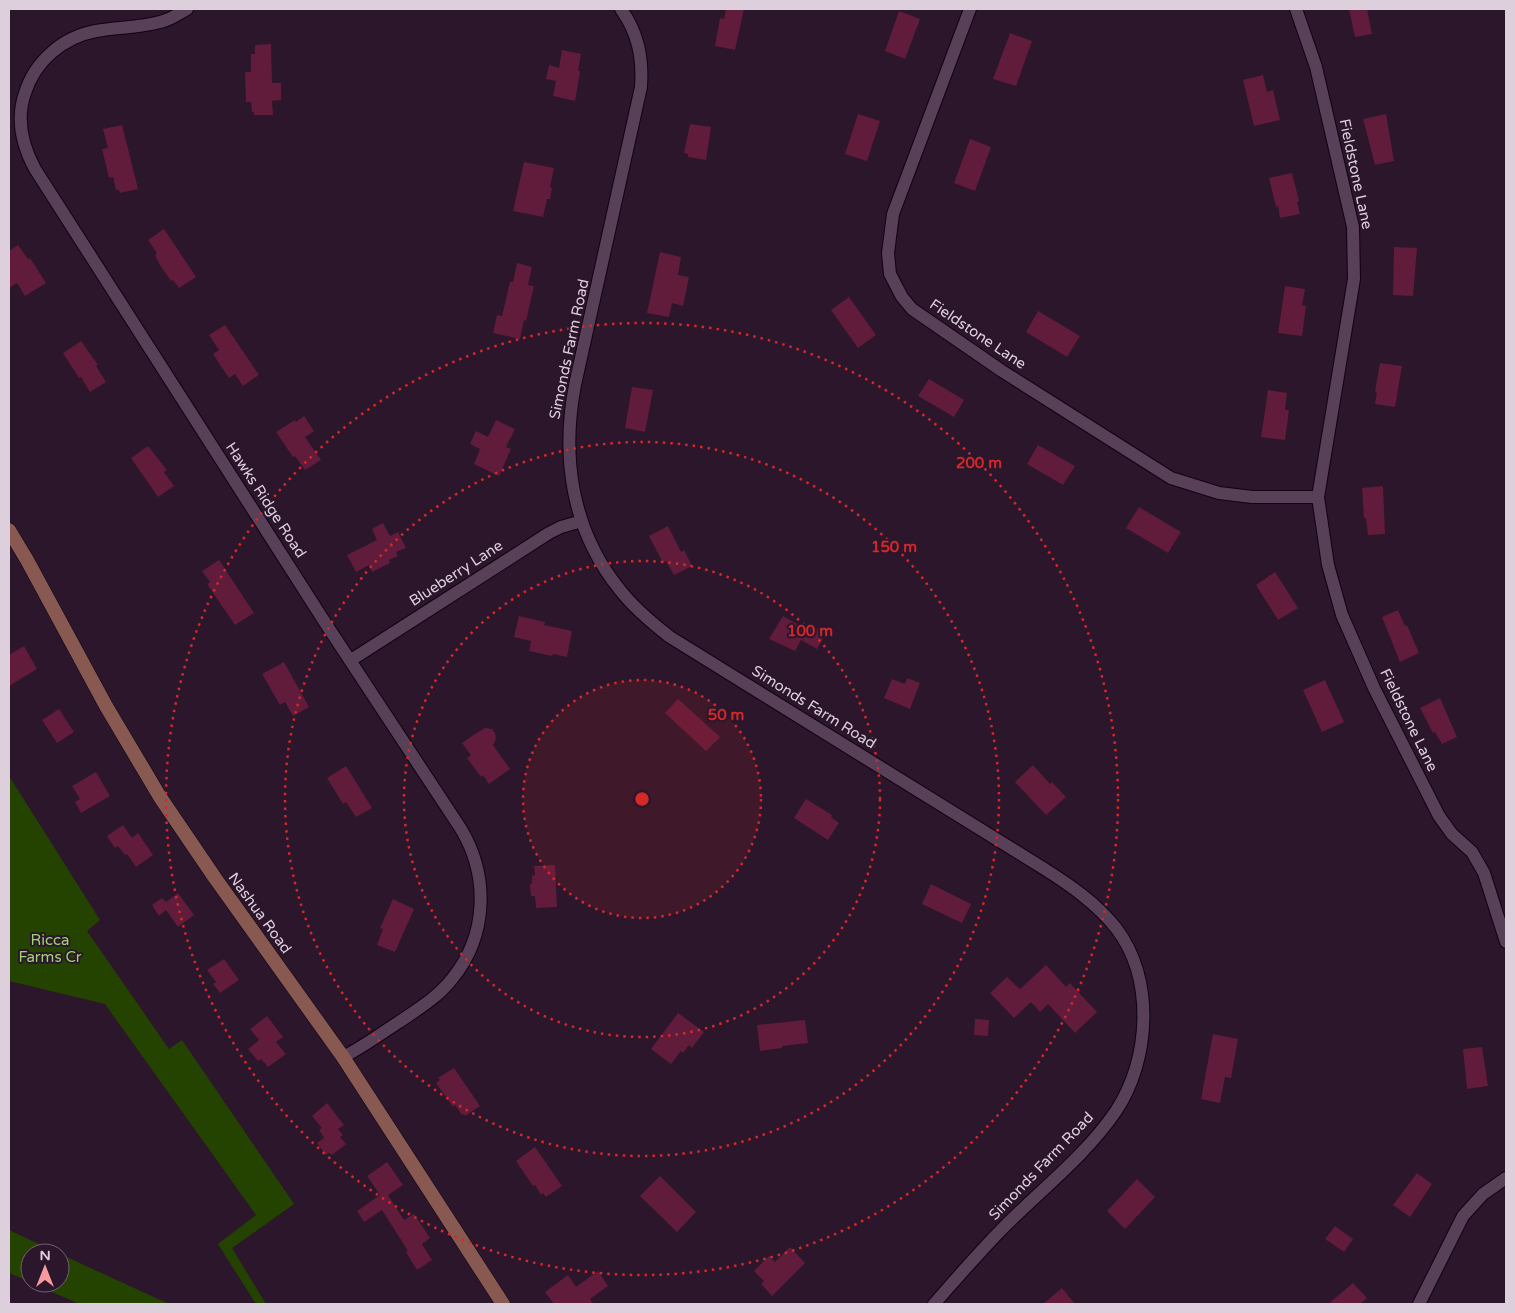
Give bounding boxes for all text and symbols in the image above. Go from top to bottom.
street label: Fieldstone Lane [1336,117,1376,231]
street label: Simonds Farm Road [545,277,593,421]
street label: Fieldstone Lane [926,295,1030,373]
street label: Hawks Ridge Road [222,439,310,561]
text: 200 m [956,454,1002,472]
street label: Blueberry Lane [406,536,506,610]
text: 150 m [871,538,917,556]
text: 100 m [787,622,833,640]
street label: Simonds Farm Road [749,661,879,753]
street label: Fieldstone Lane [1376,665,1442,775]
text: 50 m [708,706,744,724]
centre of rings [633,790,651,808]
street label: Nashua Road [225,869,295,957]
park label: Ricca Farms Cr [18,931,82,966]
street label: Simonds Farm Road [985,1108,1097,1224]
north arrow [20,1243,70,1293]
text: N [39,1247,51,1264]

